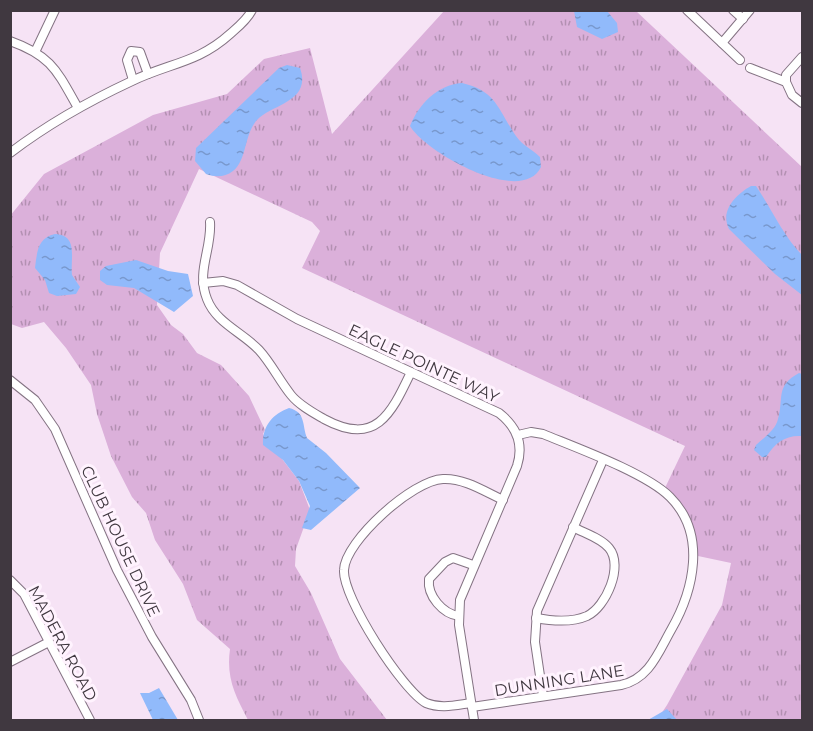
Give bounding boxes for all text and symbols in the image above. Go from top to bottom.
street label: EAGLE POINTE WAY [346,320,503,407]
street label: CLUB HOUSE DRIVE [77,463,164,620]
street label: MADERA ROAD [24,583,101,704]
street label: DUNNING LANE [493,661,625,700]

